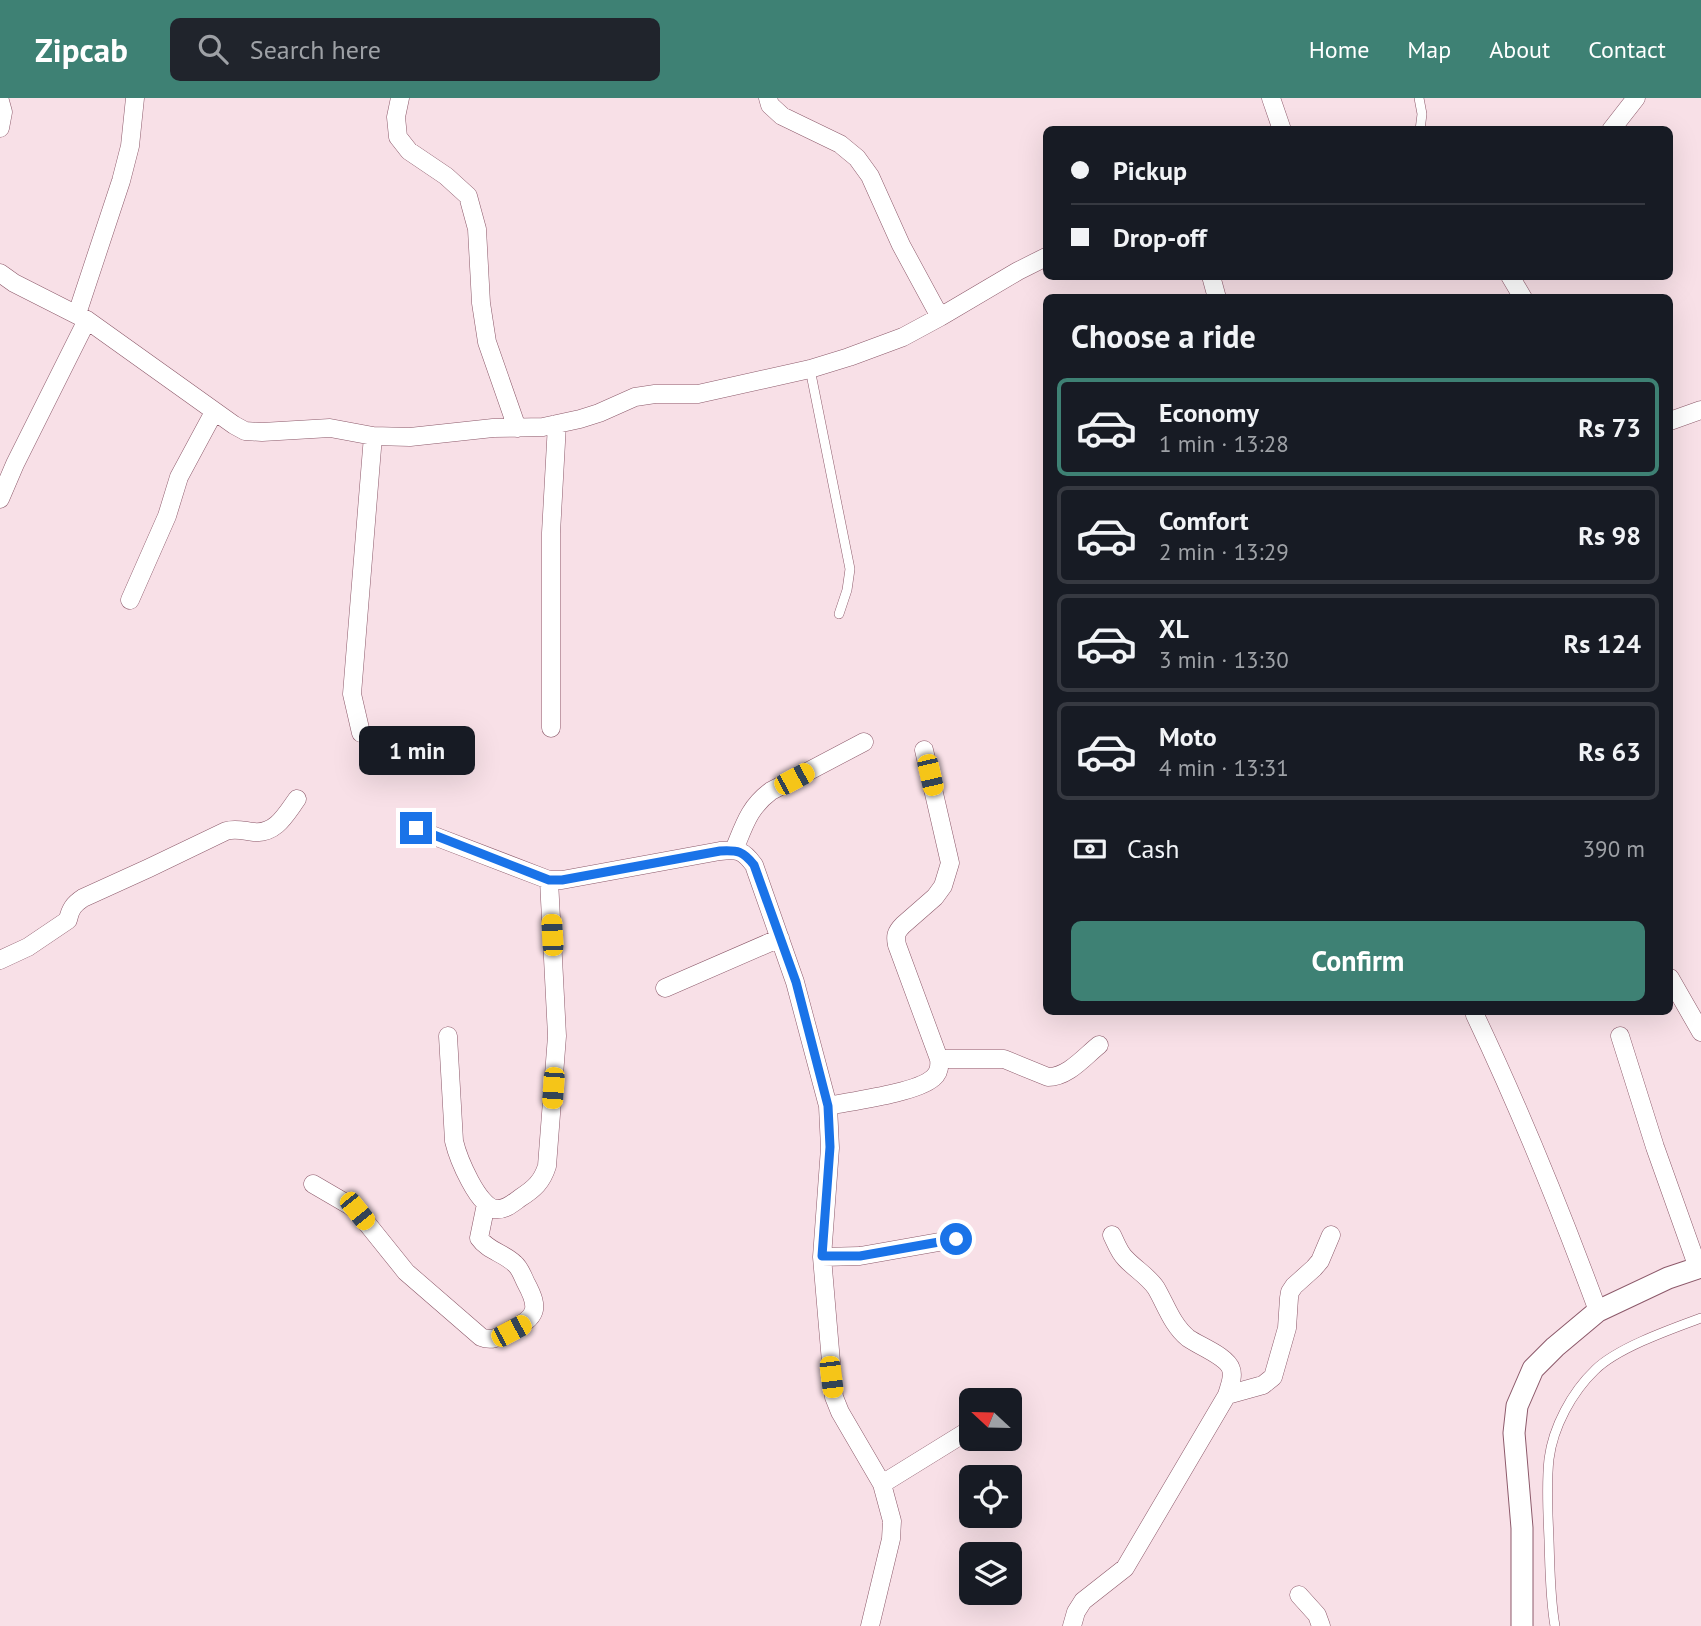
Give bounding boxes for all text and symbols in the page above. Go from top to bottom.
search box [170,18,660,81]
text: Zipcab [35,28,128,71]
icon: search [194,30,232,68]
text: Search here [250,33,381,66]
text: Home [1309,34,1369,65]
text: Map [1407,34,1451,65]
text: About [1489,34,1550,65]
text: Contact [1588,34,1666,65]
text: Pickup [1113,154,1187,187]
text: Drop-off [1113,221,1207,254]
text: Choose a ride [1071,315,1256,357]
icon: car [1075,396,1138,459]
text: Economy [1159,396,1259,429]
text: Rs 73 [1578,411,1641,444]
text: 1 min · 13:28 [1159,429,1289,458]
icon: car [1075,504,1138,567]
text: Comfort [1159,504,1249,537]
text: Rs 98 [1578,519,1641,552]
text: 2 min · 13:29 [1159,537,1289,566]
icon: car [1075,612,1138,675]
text: XL [1159,612,1189,645]
text: Rs 124 [1564,627,1641,660]
text: 3 min · 13:30 [1159,645,1289,674]
icon: car [1075,720,1138,783]
text: Moto [1159,720,1217,753]
callout: 1 min [358,726,474,776]
text: Rs 63 [1578,735,1641,768]
text: 1 min [389,736,445,765]
car [916,752,945,798]
text: 4 min · 13:31 [1159,753,1289,782]
car [771,760,818,798]
route end [400,812,432,844]
icon: cash [1071,830,1109,868]
text: Cash [1127,832,1179,865]
text: 390 m [1583,834,1645,863]
car [541,913,564,957]
button: Confirm [1071,921,1645,1001]
car [542,1066,565,1110]
car [336,1188,379,1234]
route start [940,1223,972,1255]
car [488,1312,535,1350]
car [819,1355,844,1399]
north arrow [959,1388,1022,1451]
map controls [959,1388,1022,1605]
button: locate [959,1465,1022,1528]
button: layers [959,1542,1022,1605]

